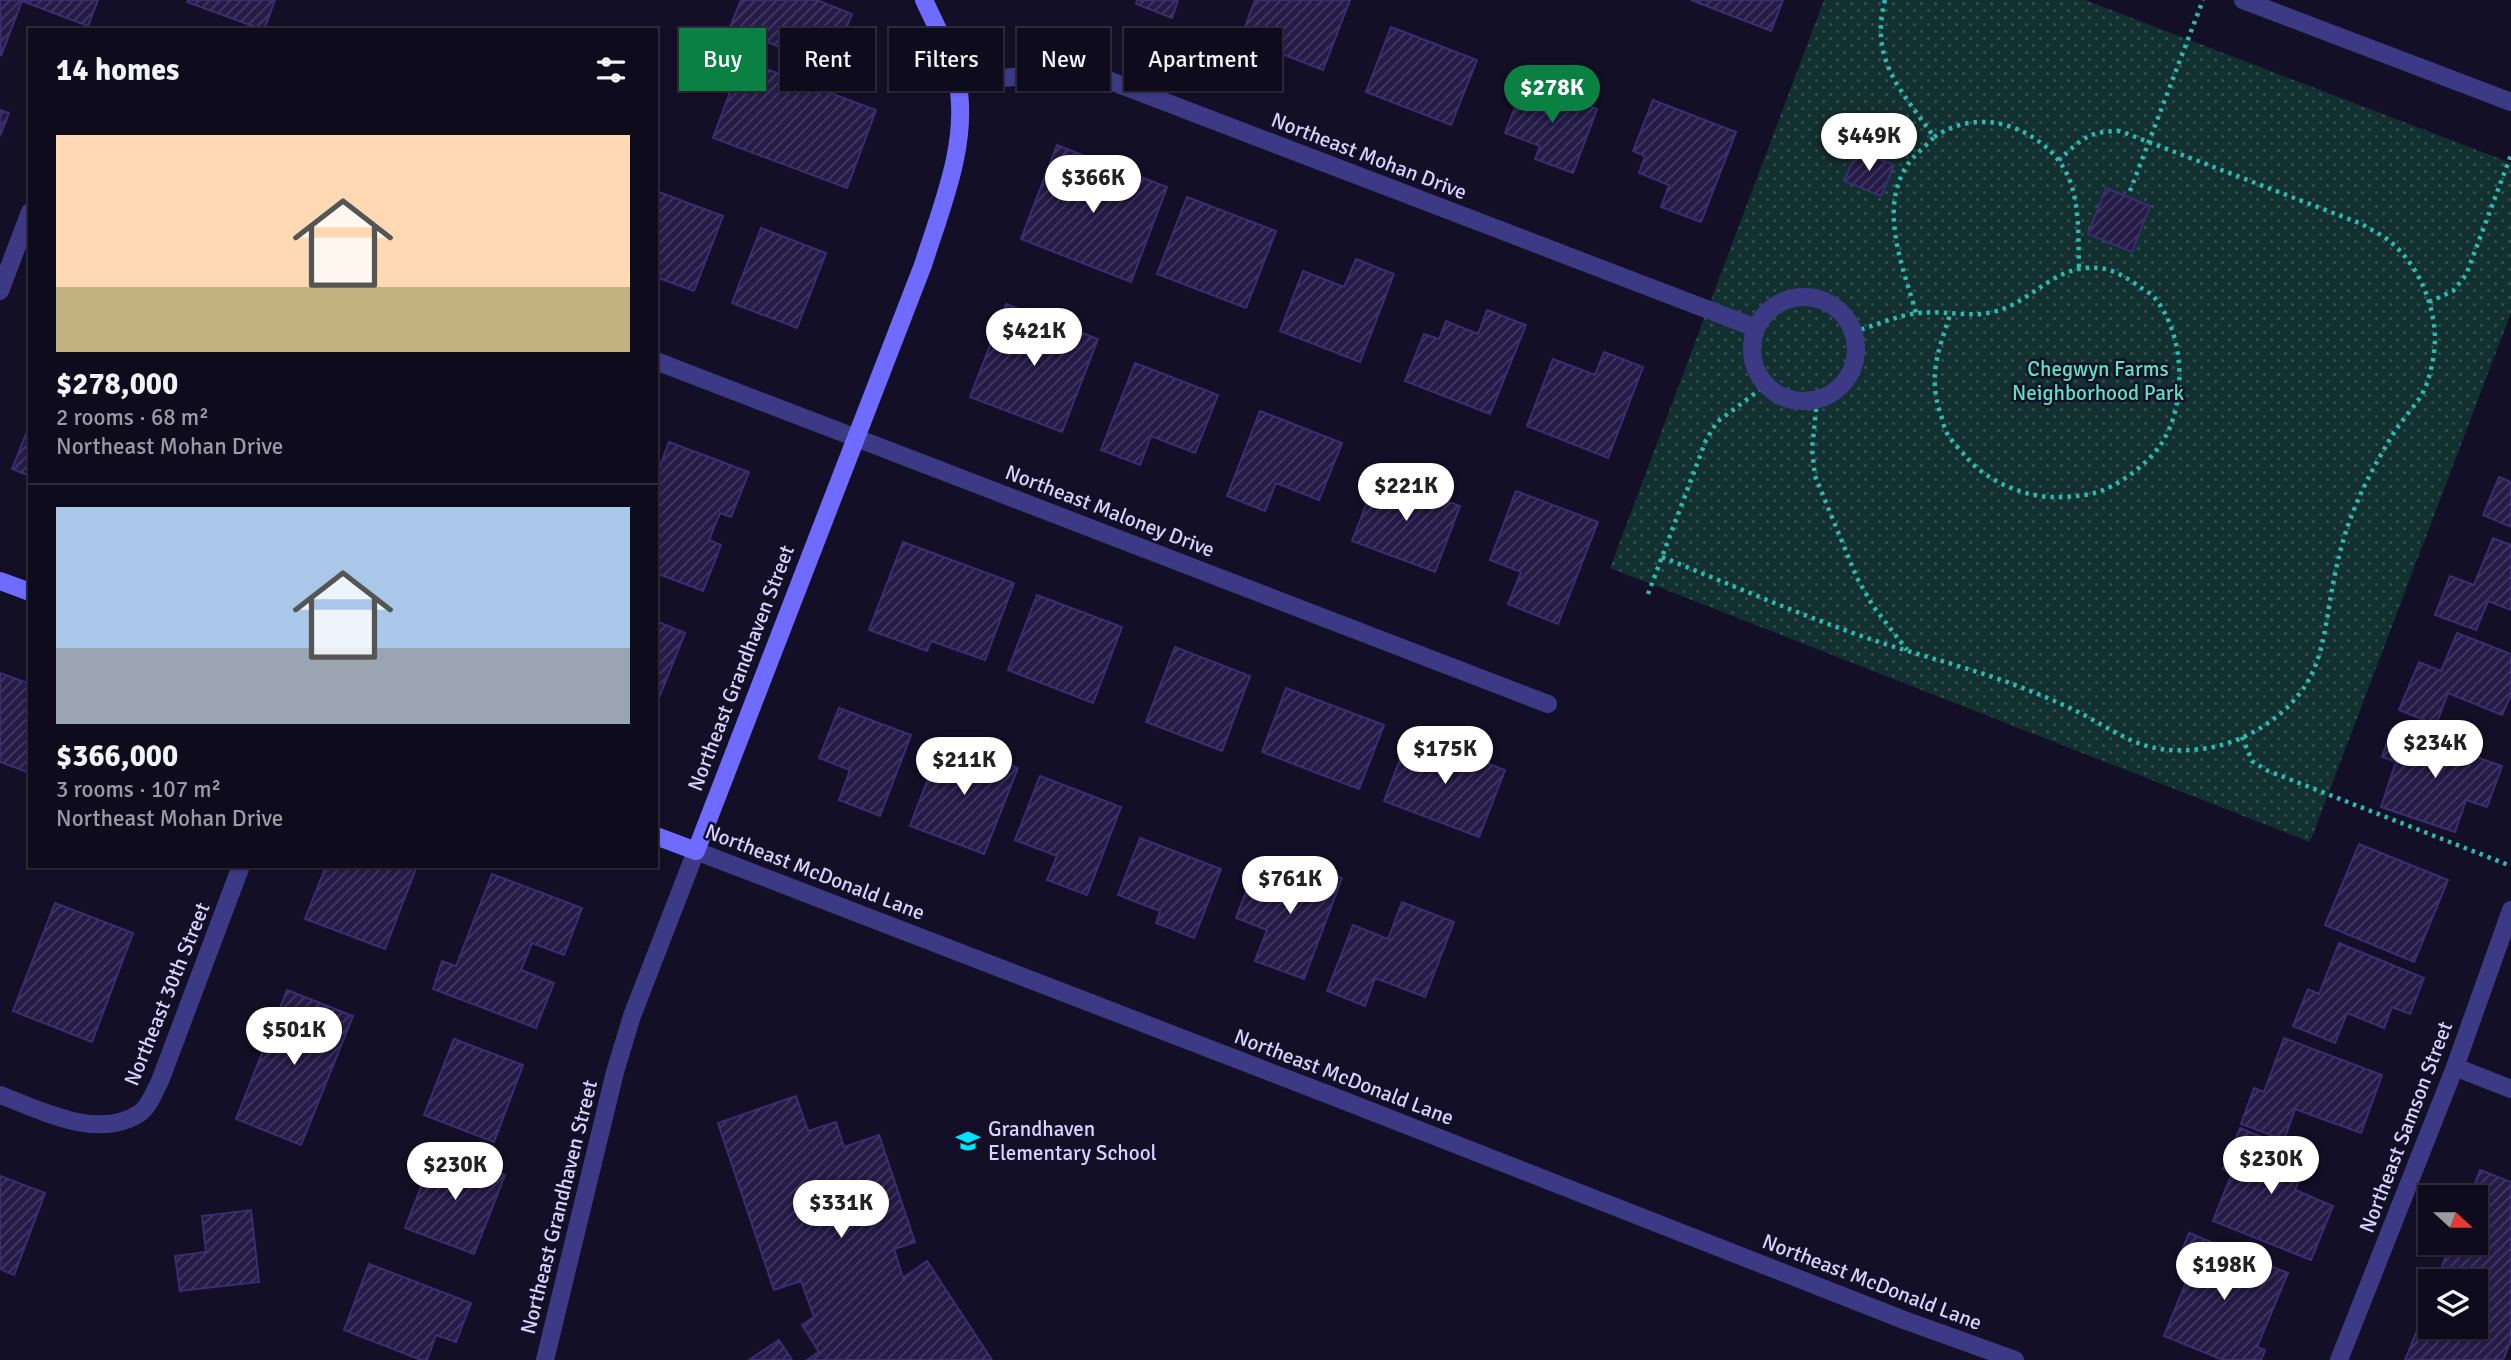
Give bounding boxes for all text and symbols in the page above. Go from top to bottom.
chip: Buy [679,28,766,91]
chip: Rent [780,28,875,91]
chip: Filters [889,28,1003,91]
chip: New [1017,28,1110,91]
chip: Apartment [1124,28,1282,91]
icon: filters [592,51,630,89]
text: 14 homes [56,52,179,89]
pin: $278K [1503,66,1601,125]
text: $278K [1520,73,1584,102]
street label: Northeast Mohan Drive [1267,107,1471,205]
pin: $449K [1820,114,1918,173]
text: $449K [1837,121,1901,150]
pin: $366K [1044,156,1142,215]
text: $366K [1061,163,1125,192]
icon: home [280,180,406,306]
pin: $421K [985,308,1083,368]
text: $421K [1002,316,1066,345]
park label: Chegwyn Farms Neighborhood Park [2012,356,2185,406]
text: $278,000 [56,366,178,403]
text: 2 rooms · 68 m² [56,403,209,432]
text: Northeast Mohan Drive [56,432,283,461]
street label: Northeast Maloney Drive [1002,459,1218,563]
pin: $221K [1357,463,1455,523]
text: $221K [1374,471,1438,500]
street label: Northeast Grandhaven Street [682,541,800,795]
icon: home [280,552,406,678]
pin: $234K [2386,720,2484,780]
pin: $175K [1396,726,1494,786]
text: $234K [2403,728,2467,757]
text: $175K [1413,734,1477,763]
text: $366,000 [56,738,178,775]
pin: $211K [915,738,1013,797]
text: $211K [932,745,996,774]
text: 3 rooms · 107 m² [56,775,221,804]
text: Northeast Mohan Drive [56,804,283,833]
street label: Northeast McDonald Lane [702,818,928,926]
pin: $761K [1241,856,1339,916]
text: $761K [1258,864,1322,893]
street label: Northeast 30th Street [118,899,216,1089]
pin: $501K [245,1007,343,1067]
text: $501K [262,1015,326,1044]
street label: Northeast Samson Street [2354,1018,2458,1236]
street label: Northeast McDonald Lane [1231,1023,1457,1131]
street label: Northeast Grandhaven Street [515,1077,603,1337]
place label: Grandhaven Elementary School [988,1116,1157,1166]
school or university icon: Grandhaven Elementary School [954,1127,982,1155]
pin: $230K [2222,1136,2320,1196]
pin: $230K [406,1142,504,1202]
text: $230K [2239,1144,2303,1173]
text: $230K [423,1150,487,1179]
pin: $331K [792,1180,890,1240]
north arrow [2418,1185,2488,1255]
map controls [2418,1185,2488,1339]
text: $331K [809,1188,873,1217]
street label: Northeast McDonald Lane [1759,1228,1985,1336]
pin: $198K [2175,1242,2273,1302]
text: $198K [2192,1250,2256,1279]
button: layers [2418,1269,2488,1339]

